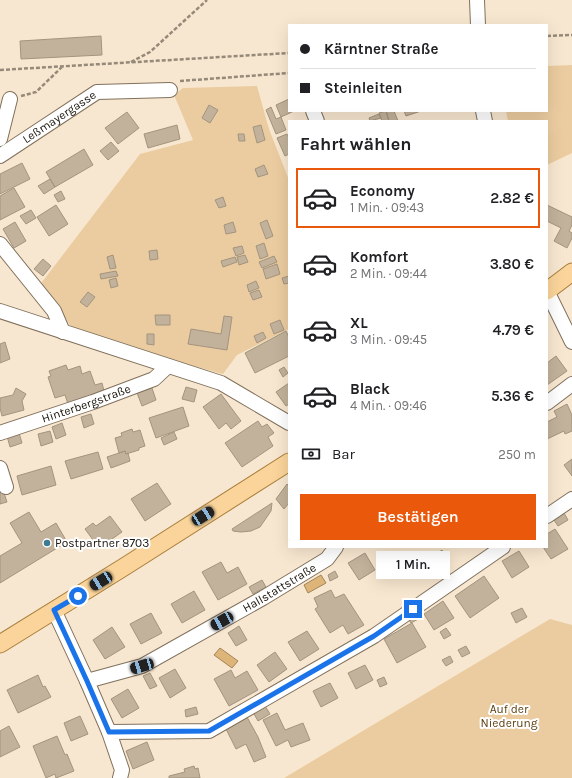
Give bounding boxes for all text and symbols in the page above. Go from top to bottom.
text: Kärntner Straße [324,40,439,58]
text: Steinleiten [324,79,402,97]
street label: Leßmayergasse [20,88,99,146]
text: Fahrt wählen [300,133,412,155]
icon: car [302,180,338,216]
text: Economy [350,182,415,200]
text: 2.82 € [490,189,534,207]
text: 1 Min. · 09:43 [350,200,424,215]
icon: car [302,246,338,282]
text: Komfort [350,248,408,266]
text: 3.80 € [490,255,534,273]
text: 2 Min. · 09:44 [350,266,427,281]
icon: car [302,312,338,348]
text: XL [350,314,368,332]
text: 4.79 € [493,321,534,339]
text: 3 Min. · 09:45 [350,332,427,347]
icon: car [302,378,338,414]
text: Black [350,380,390,398]
street label: Hinterbergstraße [40,381,133,426]
text: 5.36 € [491,387,534,405]
text: 4 Min. · 09:46 [350,398,427,413]
icon: cash [300,443,322,465]
text: Bar [332,445,355,463]
text: 250 m [498,447,536,462]
button: Bestätigen [300,494,536,540]
car [190,505,216,527]
place label: Postpartner 8703 [55,536,149,550]
marker: Postpartner 8703 [42,538,52,548]
callout: 1 Min. [376,551,450,579]
text: 1 Min. [396,557,430,572]
street label: Hallstattstraße [240,560,319,615]
car [88,570,114,592]
route start [69,587,87,605]
route end [404,600,422,618]
car [209,610,235,632]
car [129,657,155,675]
park label: Auf der Niederung [481,702,538,730]

